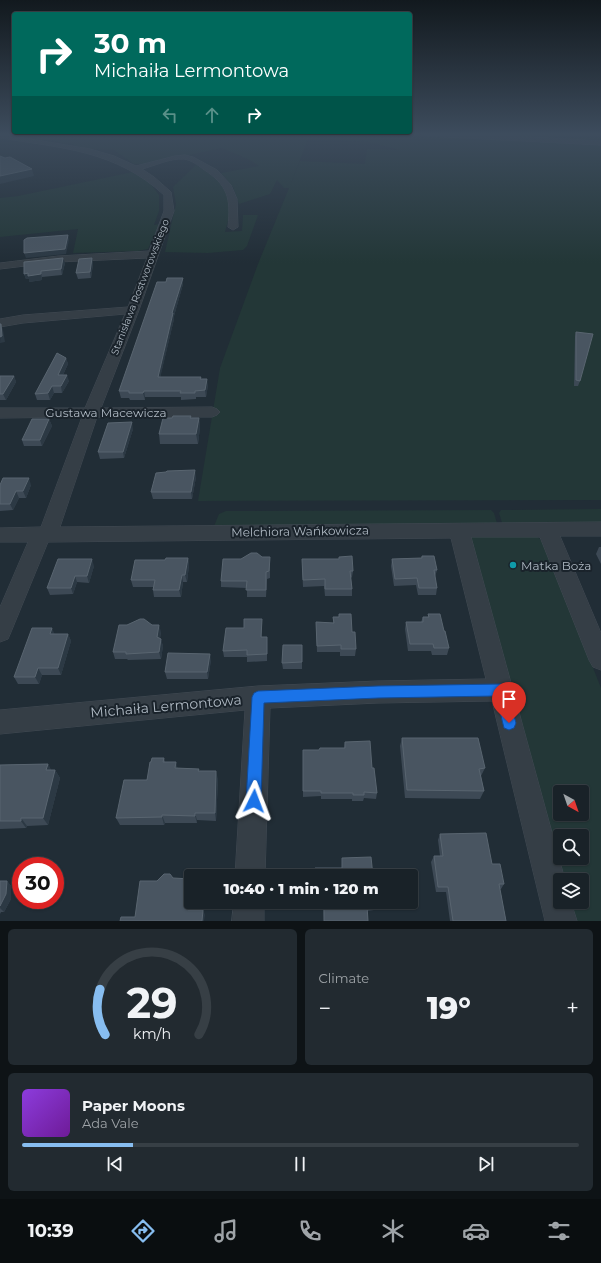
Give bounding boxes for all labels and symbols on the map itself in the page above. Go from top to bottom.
street label: Stanisława Rostworowskiego [108,217,172,357]
street label: Gustawa Macewicza [45,405,167,420]
street label: Melchiora Wańkowicza [231,522,369,540]
place label: Matka Boża [521,558,591,573]
marker: Matka Boża [508,560,518,570]
pin [492,682,526,723]
street label: Michaiła Lermontowa [90,690,242,722]
position arrow [233,780,275,822]
north arrow [553,785,589,821]
speed limit sign: 30 [12,857,64,909]

